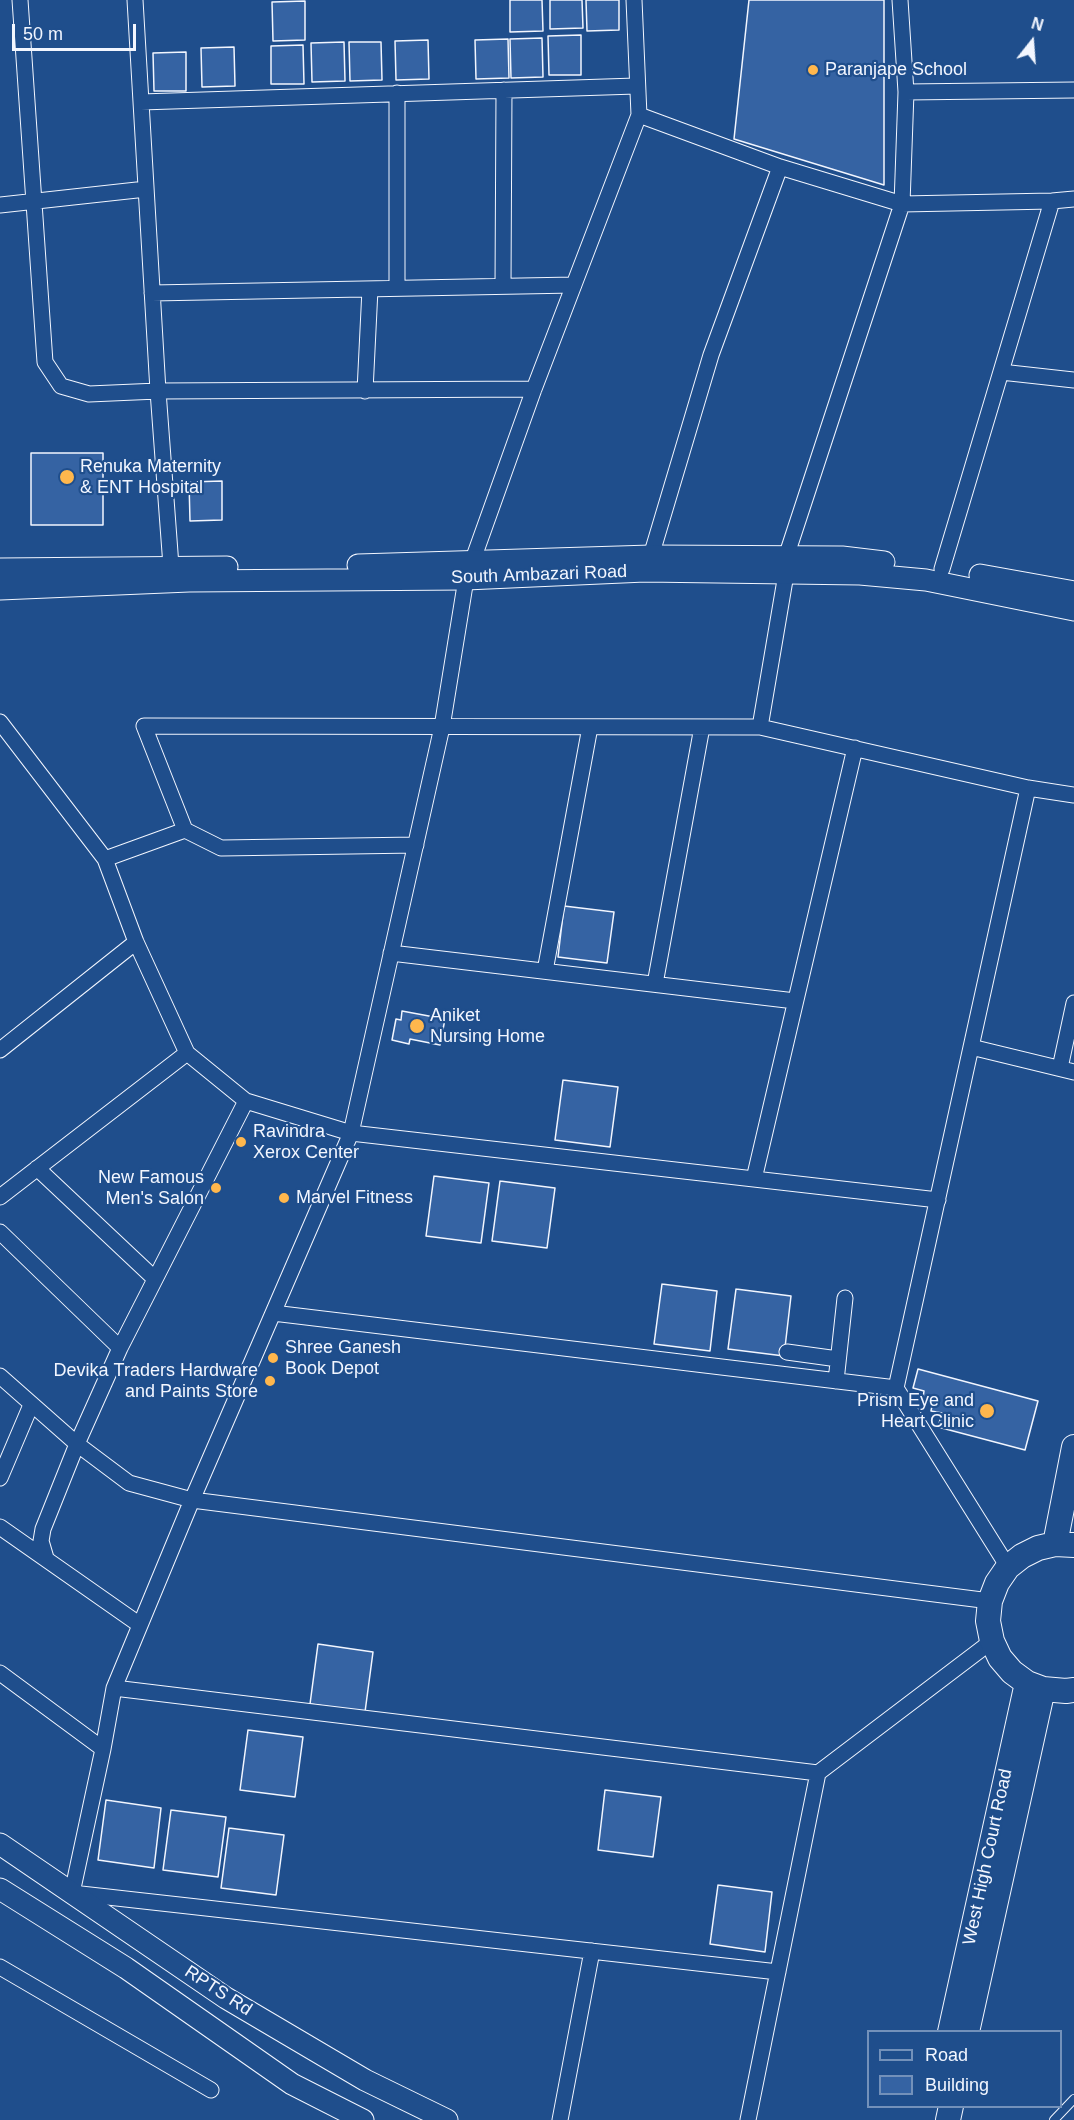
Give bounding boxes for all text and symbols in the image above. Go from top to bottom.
scale bar [15,12,140,50]
north arrow [1002,12,1062,72]
text: N [1029,14,1045,34]
text: 50 m [23,24,63,44]
place label: Paranjape School [825,59,967,81]
marker: Paranjape School [806,63,820,77]
place label: Renuka Maternity & ENT Hospital [80,456,221,498]
marker: Renuka Maternity & ENT Hospital [58,468,76,486]
street label: South Ambazari Road [451,561,627,589]
place label: Aniket Nursing Home [430,1005,545,1048]
marker: Aniket Nursing Home [408,1017,426,1035]
place label: Ravindra Xerox Center [253,1121,359,1164]
marker: Ravindra Xerox Center [234,1135,248,1149]
place label: New Famous Men's Salon [98,1167,204,1210]
marker: New Famous Men's Salon [209,1181,223,1195]
place label: Marvel Fitness [296,1187,413,1209]
marker: Marvel Fitness [277,1191,291,1205]
place label: Shree Ganesh Book Depot [285,1337,401,1380]
marker: Shree Ganesh Book Depot [266,1351,280,1365]
place label: Devika Traders Hardware and Paints Store [54,1360,258,1402]
marker: Devika Traders Hardware and Paints Store [263,1374,277,1388]
place label: Prism Eye and Heart Clinic [857,1390,974,1432]
marker: Prism Eye and Heart Clinic [978,1402,996,1420]
street label: West High Court Road [959,1767,1017,1947]
street label: RPTS Rd [180,1961,256,2021]
legend [867,2030,1062,2108]
text: Road [925,2045,968,2065]
text: Building [925,2075,989,2095]

